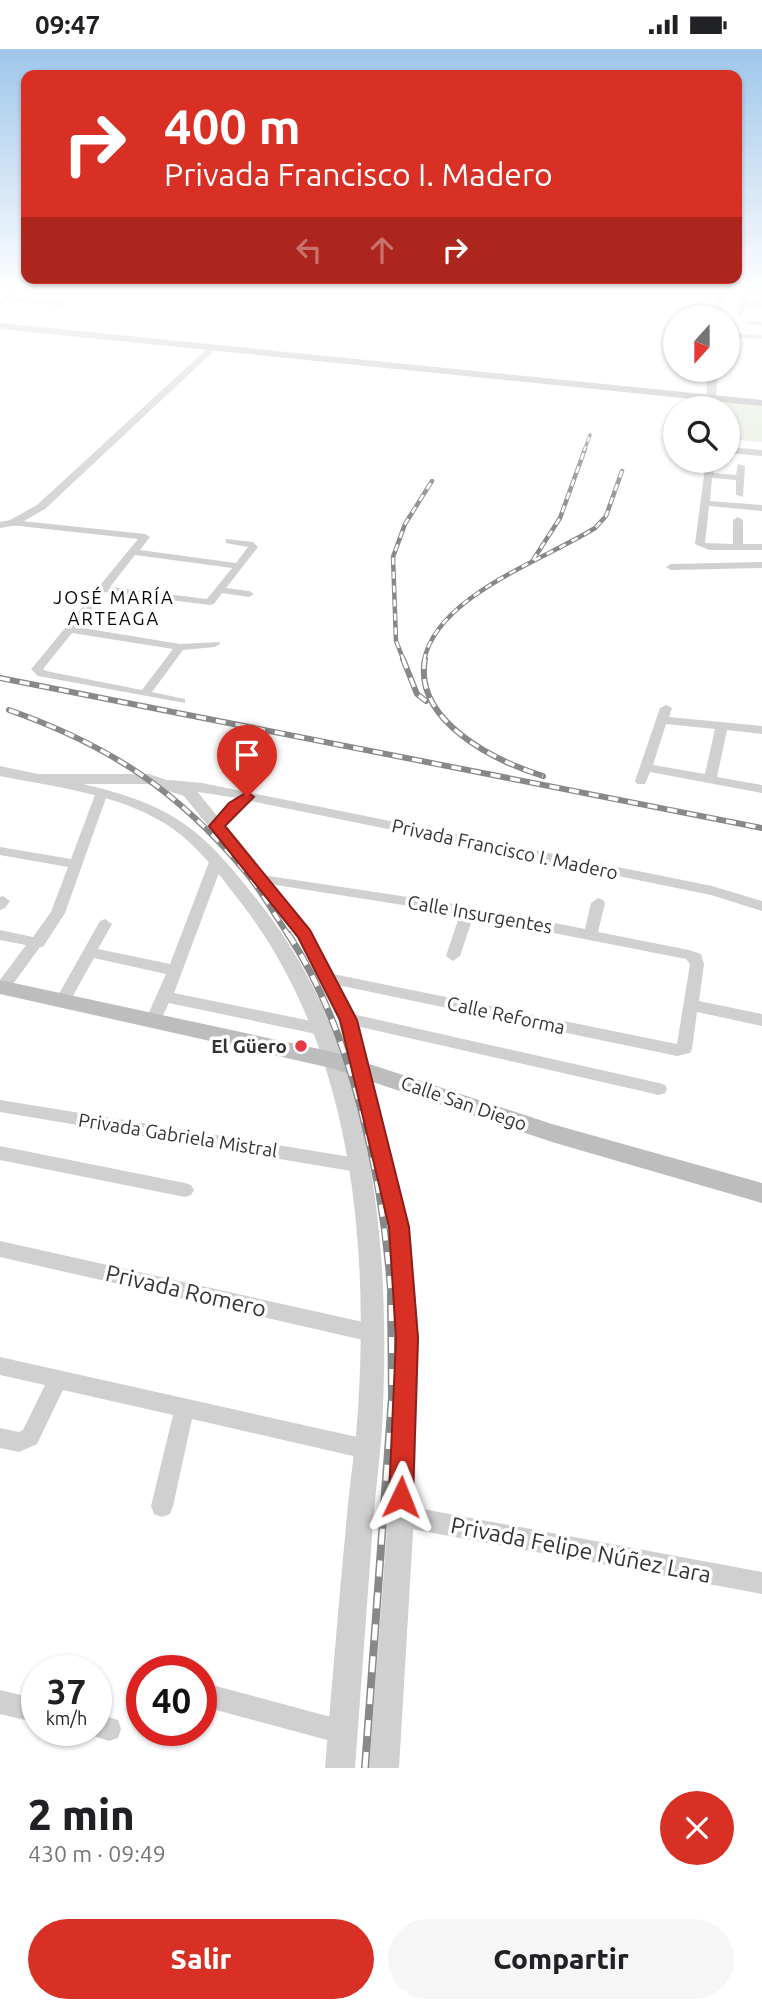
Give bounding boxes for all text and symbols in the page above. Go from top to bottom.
text: 09:47 [35,10,100,39]
icon: right [49,98,140,189]
text: 400 m [164,98,301,153]
text: Privada Francisco I. Madero [164,156,553,192]
icon: left [290,231,328,269]
icon: ahead [363,231,401,269]
icon: right [436,231,474,269]
north arrow [663,305,740,381]
map controls [663,305,740,473]
button: search [663,396,740,473]
district label: JOSÉ MARÍA ARTEAGA [53,586,175,628]
pin [217,725,277,797]
icon: arrive [228,736,266,774]
street label: Privada Francisco I. Madero [390,814,620,884]
street label: Calle Insurgentes [406,890,554,938]
street label: Calle Reforma [445,992,567,1038]
place label: El Güero [211,1035,287,1057]
marker: El Güero [293,1038,309,1054]
street label: Calle San Diego [398,1071,530,1135]
street label: Privada Gabriela Mistral [77,1108,279,1162]
street label: Privada Romero [103,1260,269,1321]
position arrow [364,1460,438,1534]
street label: Privada Felipe Núñez Lara [449,1512,713,1587]
speed limit sign: 40 [126,1655,217,1746]
text: 37 [47,1671,86,1711]
text: km/h [46,1708,87,1728]
text: 2 min [28,1791,135,1838]
button: close [660,1791,734,1865]
text: 430 m · 09:49 [28,1841,166,1866]
button: Salir [28,1919,374,1999]
button: Compartir [388,1919,734,1999]

